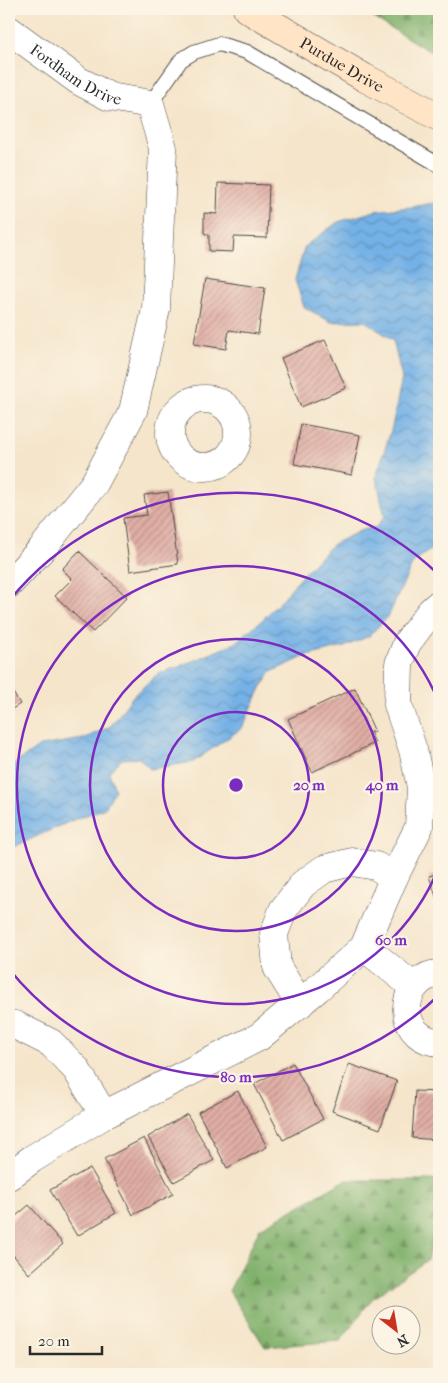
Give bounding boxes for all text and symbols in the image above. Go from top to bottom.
street label: Purdue Drive [297,33,387,96]
street label: Fordham Drive [27,40,123,109]
centre of rings [227,776,245,794]
text: 20 m [293,776,325,794]
text: 40 m [365,776,399,794]
text: 60 m [375,931,408,949]
text: 80 m [220,1068,252,1086]
north arrow [370,1306,420,1356]
scale bar [30,1323,102,1355]
text: N [393,1331,411,1351]
text: 20 m [38,1332,70,1350]

